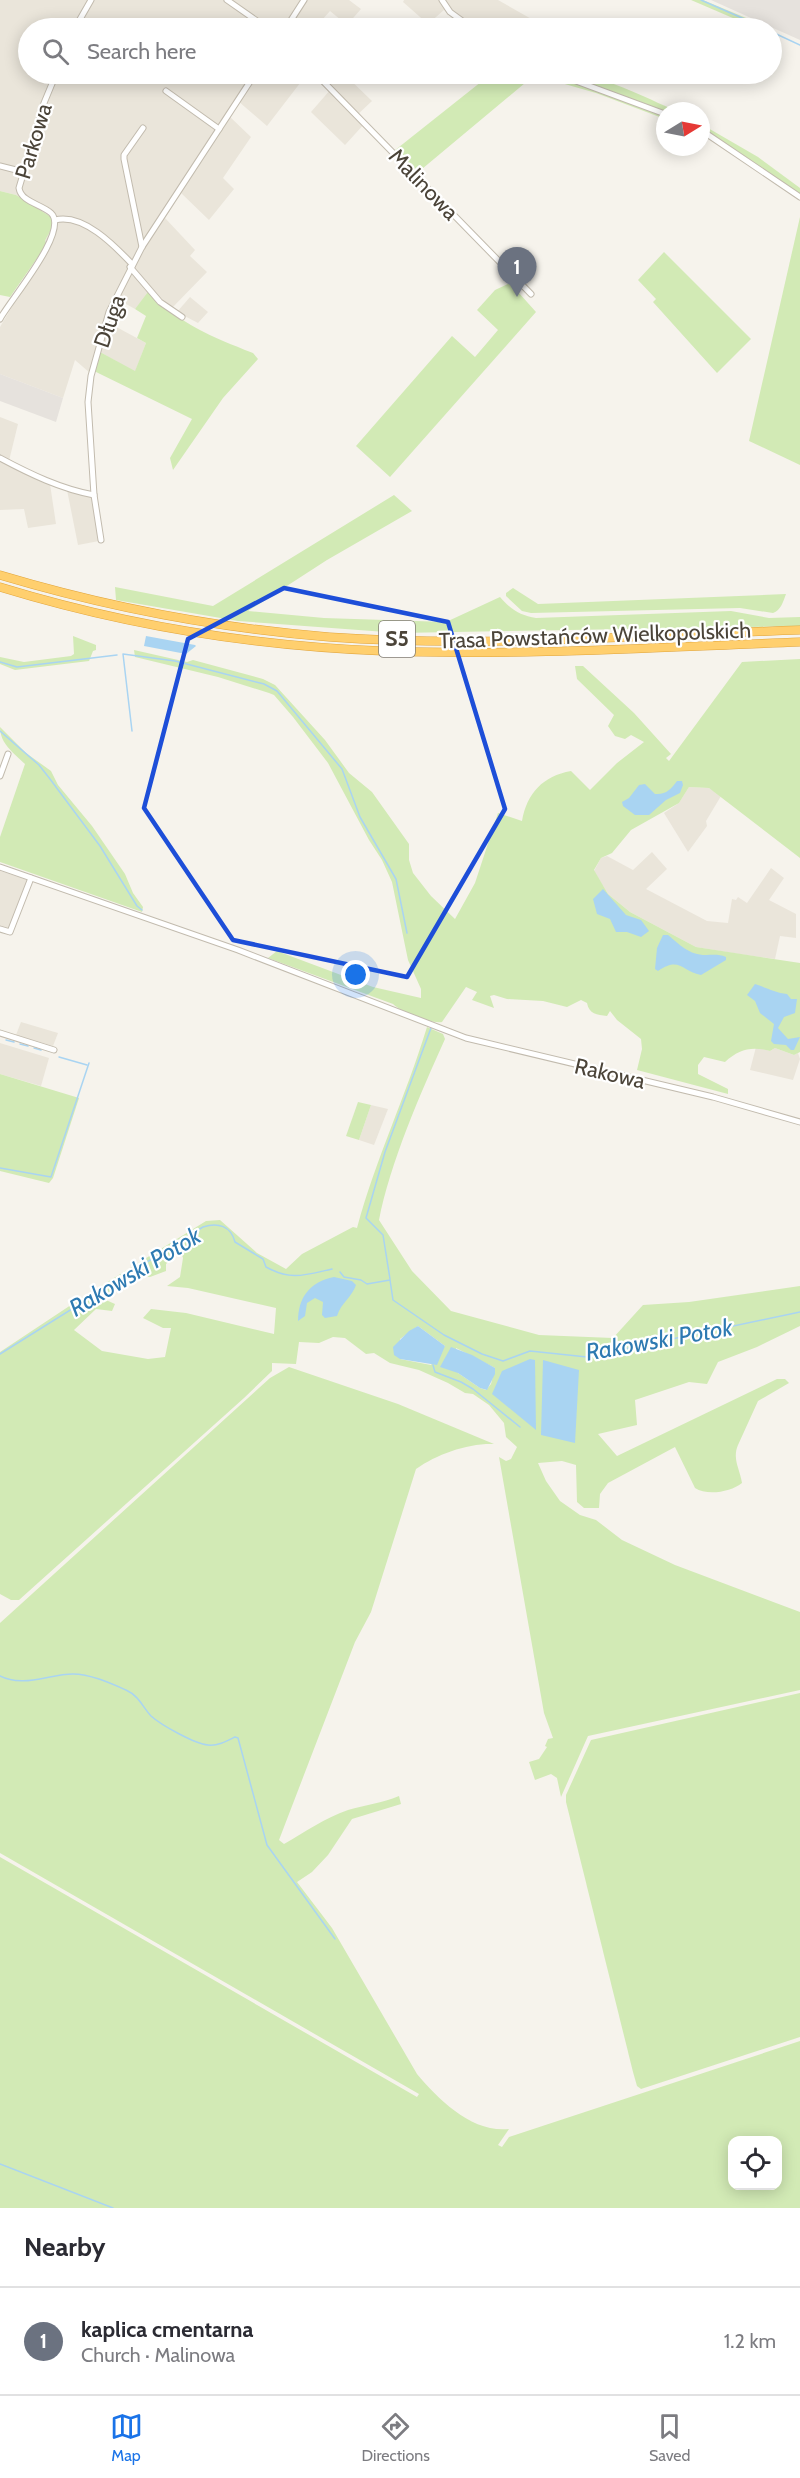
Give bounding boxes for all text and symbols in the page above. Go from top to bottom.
search box [18,18,782,84]
icon: search [39,35,72,68]
text: Search here [87,38,196,65]
street label: Parkowa [9,100,58,182]
north arrow [656,102,710,156]
street label: Malinowa [383,143,465,226]
pin: 1 [498,248,536,297]
street label: Długa [88,291,131,351]
street label: Trasa Powstańców Wielkopolskich [438,617,752,654]
road number: S5 [379,621,415,657]
your location [341,960,370,989]
street label: Rakowa [572,1052,648,1095]
water label: Rakowski Potok [64,1220,207,1322]
water label: Rakowski Potok [583,1312,735,1367]
map controls [728,2136,782,2190]
button: locate [728,2136,782,2190]
text: Nearby [24,2231,105,2263]
text: kaplica cmentarna [81,2316,253,2343]
text: 1 [40,2329,47,2353]
text: 1.2 km [724,2329,776,2353]
text: Church · Malinowa [81,2343,235,2367]
tab: Map [110,2410,143,2465]
tab: Directions [362,2410,430,2465]
tab: Saved [649,2410,690,2465]

